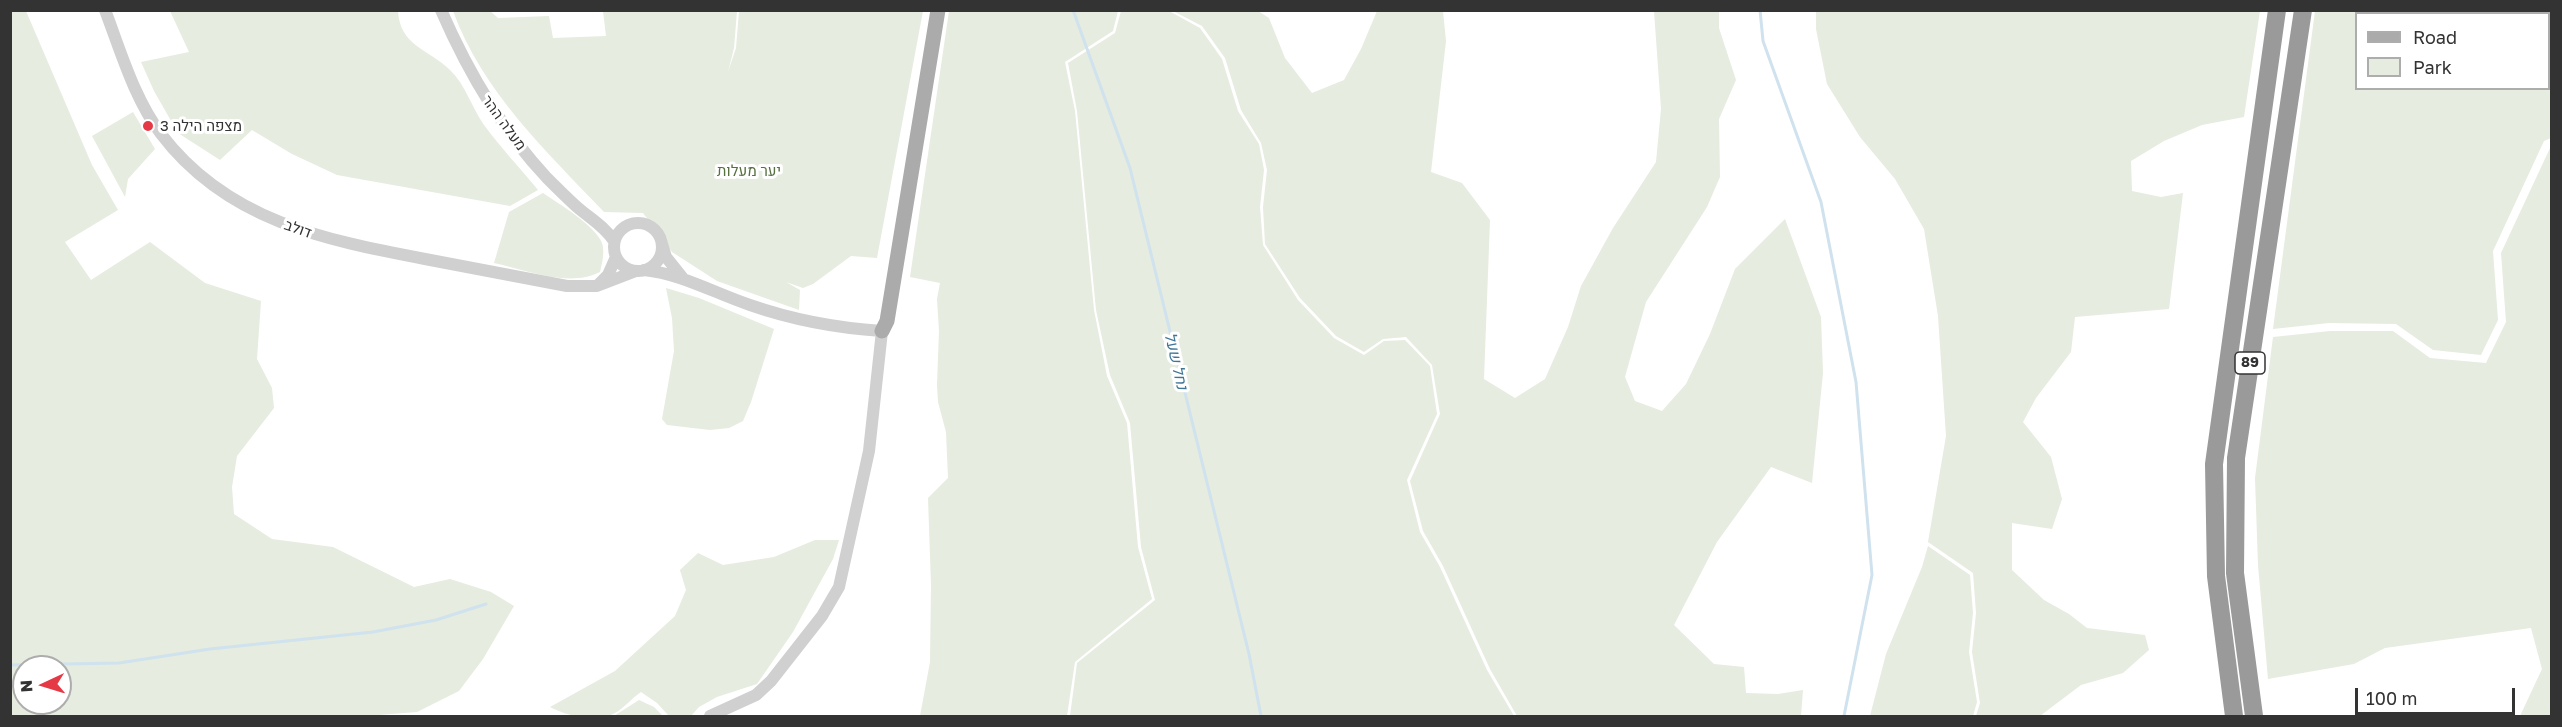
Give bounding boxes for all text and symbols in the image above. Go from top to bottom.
legend [2355,12,2550,90]
text: Road [2413,26,2457,48]
text: Park [2413,56,2452,78]
street label: מעלה ההר [478,92,530,154]
place label: מצפה הילה 3 [160,117,242,135]
marker: מצפה הילה 3 [141,119,155,133]
park label: יער מעלות [717,162,781,180]
street label: דולב [282,216,314,242]
water label: נחל שעל [1160,331,1192,391]
road number: 89 [2235,352,2265,374]
north arrow [12,655,72,715]
scale bar [2358,676,2518,714]
text: N [16,679,36,693]
text: 100 m [2366,687,2417,709]

